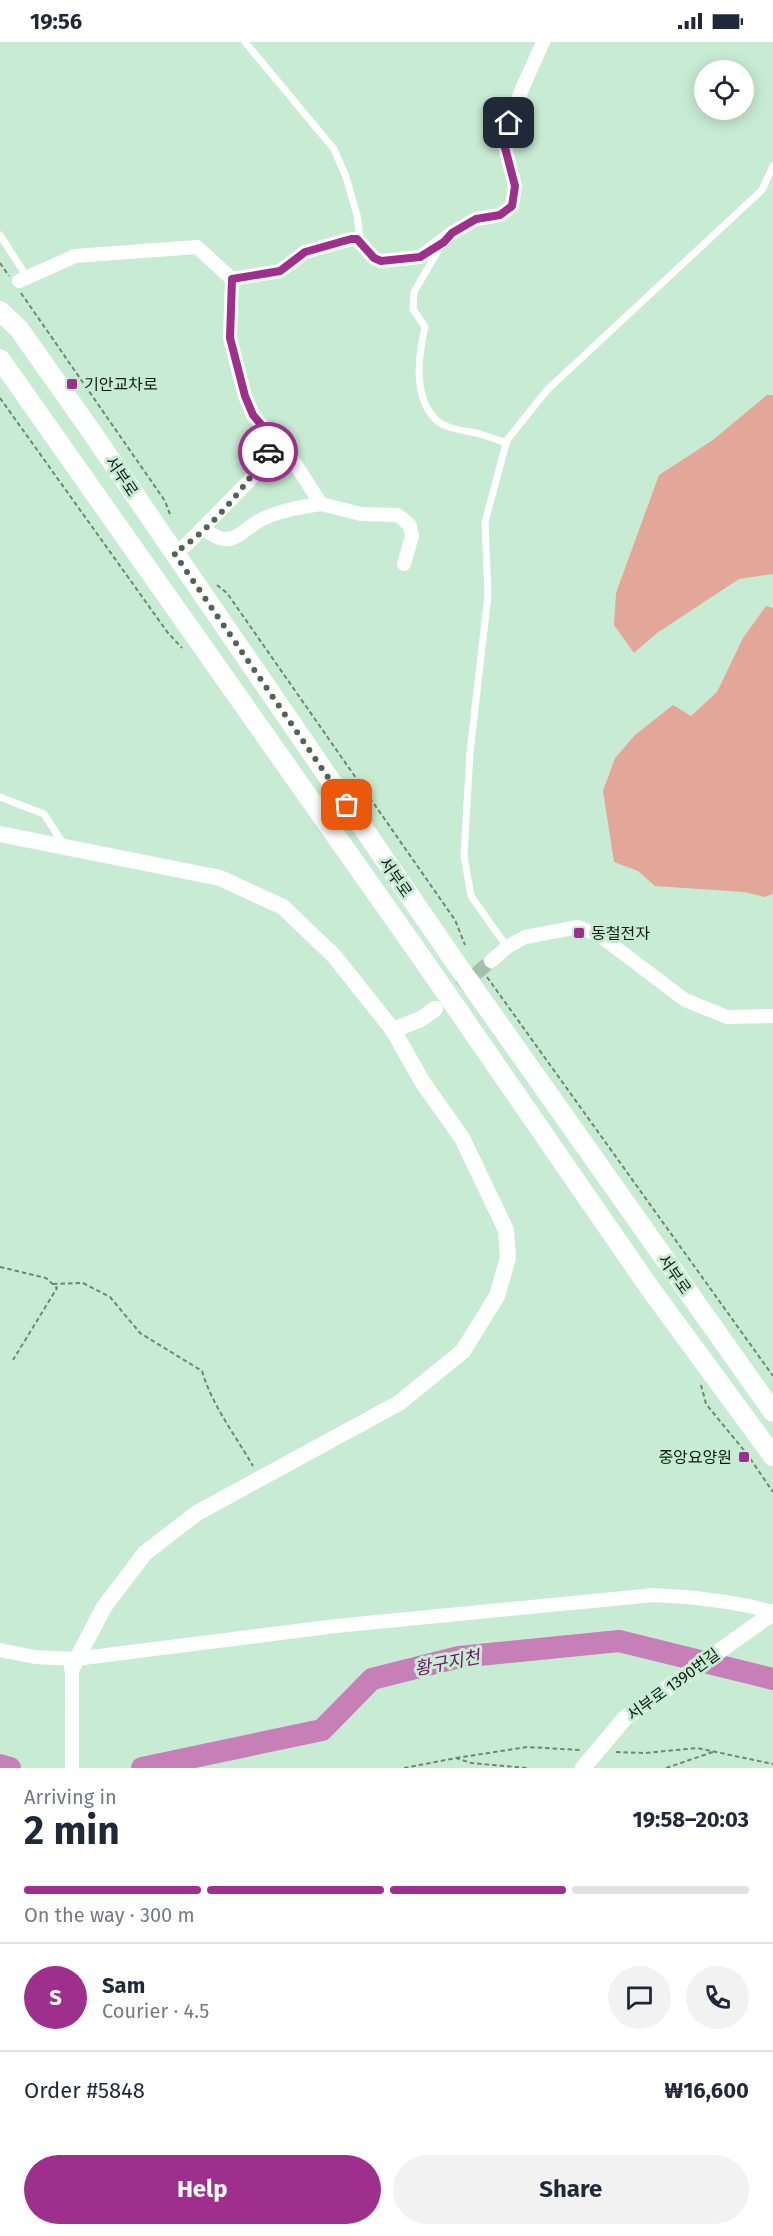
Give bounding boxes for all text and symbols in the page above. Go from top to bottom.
text: 19:56 [30,8,82,35]
map controls [694,60,754,120]
button: locate [694,60,754,120]
pin [483,97,534,148]
icon: home [492,106,525,139]
place label: 기안교차로 [84,375,158,394]
marker: 기안교차로 [65,377,79,391]
courier [238,422,298,482]
icon: car [252,436,285,469]
street label: 서부로 [101,453,142,500]
pin [321,779,372,830]
icon: bag [330,788,363,821]
street label: 서부로 [375,854,416,901]
place label: 동철전자 [591,924,650,943]
marker: 동철전자 [572,926,586,940]
street label: 서부로 [654,1251,695,1298]
place label: 중앙요양원 [658,1448,732,1467]
marker: 중앙요양원 [737,1450,751,1464]
street label: 서부로 1390번길 [623,1644,723,1724]
water label: 황구지천 [412,1645,484,1680]
text: Arriving in [24,1785,117,1809]
text: 19:58–20:03 [632,1806,749,1833]
text: 2 min [24,1808,120,1854]
text: On the way · 300 m [24,1903,195,1927]
button: chat [608,1966,671,2029]
button: phone [686,1966,749,2029]
text: Sam [102,1972,145,1999]
text: S [49,1984,62,2011]
text: Courier · 4.5 [102,1999,209,2023]
text: Order #5848 [24,2077,145,2104]
text: ₩16,600 [665,2077,749,2104]
button: Help [24,2155,381,2224]
button: Share [393,2155,749,2224]

